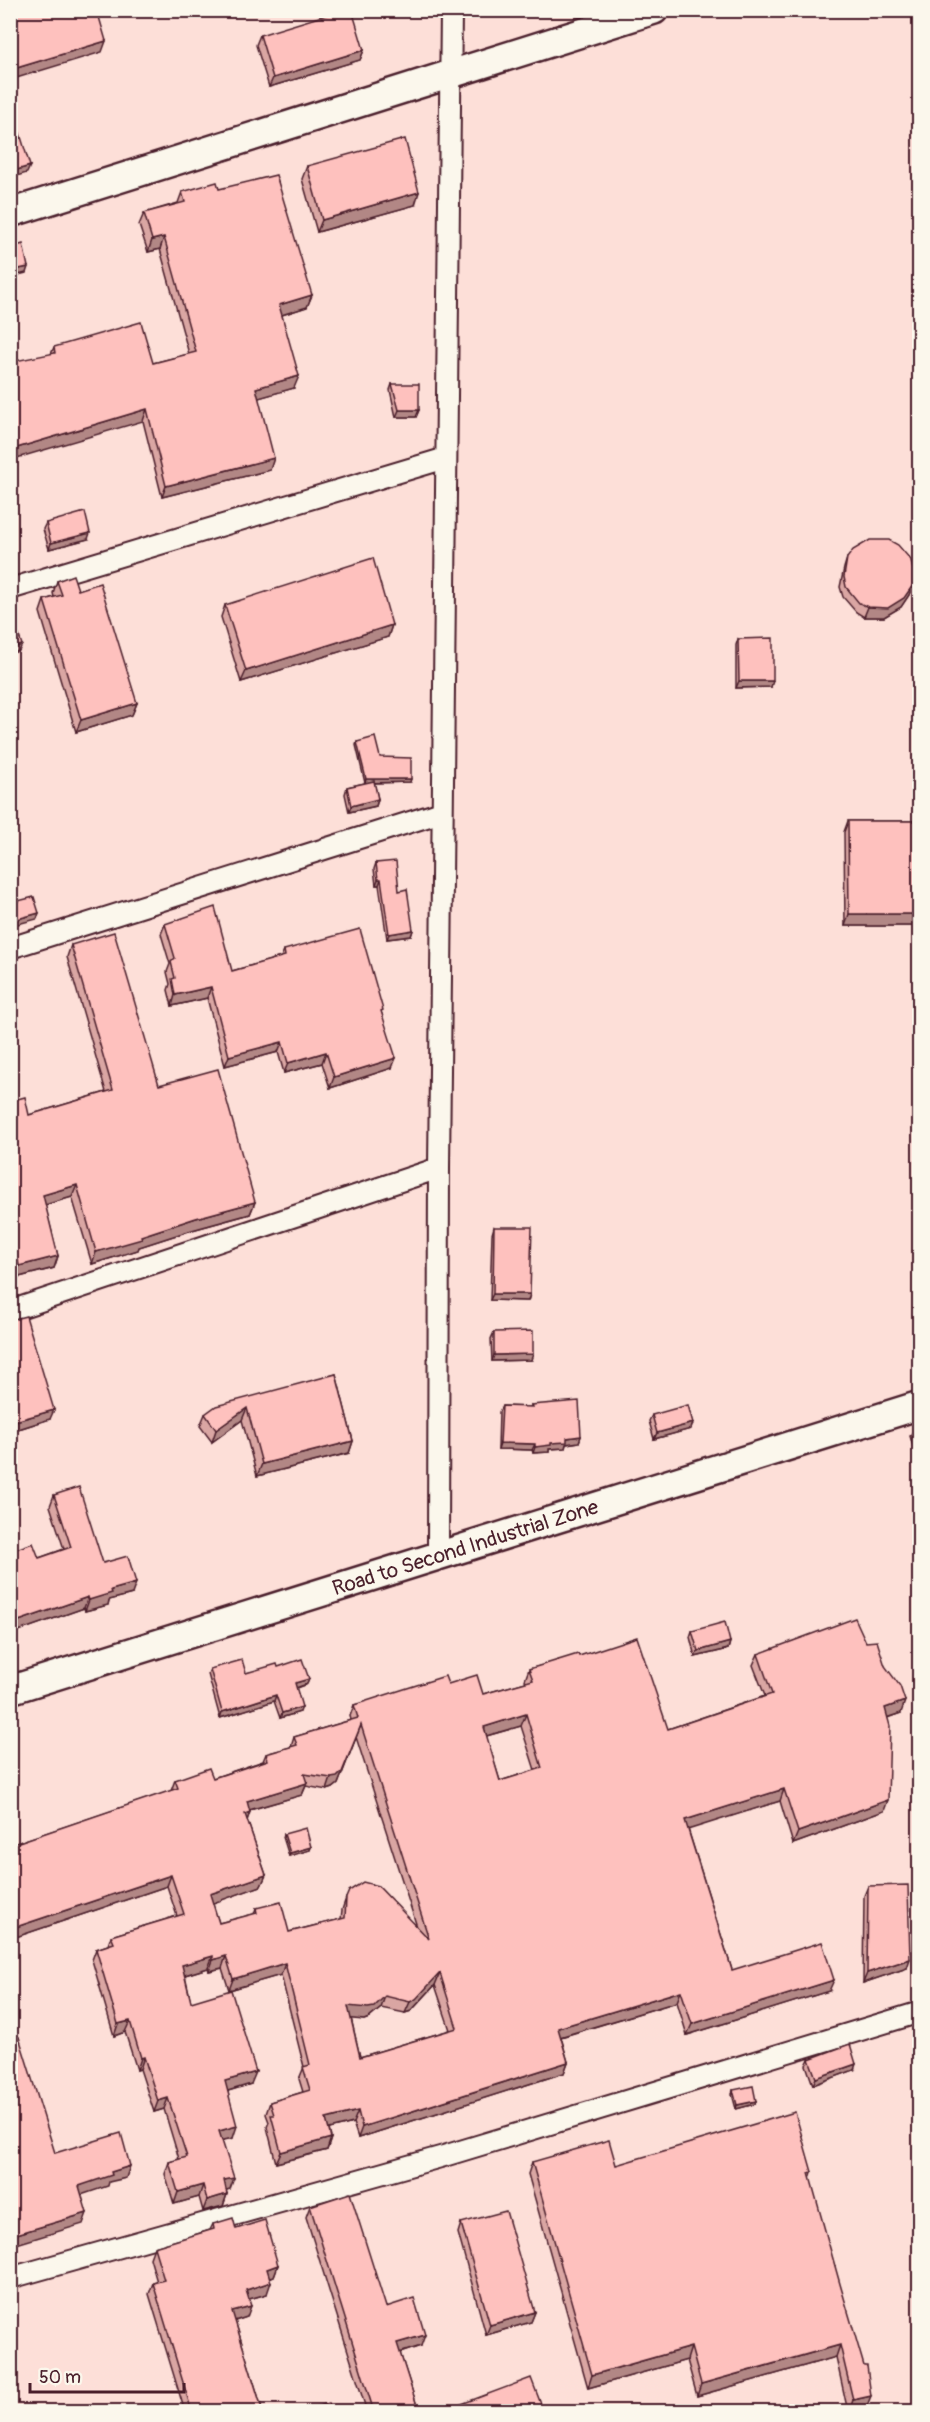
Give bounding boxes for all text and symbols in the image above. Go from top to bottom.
street label: Road to Second Industrial Zone [329,1493,602,1602]
scale bar [30,2356,184,2394]
text: 50 m [39,2366,81,2389]

